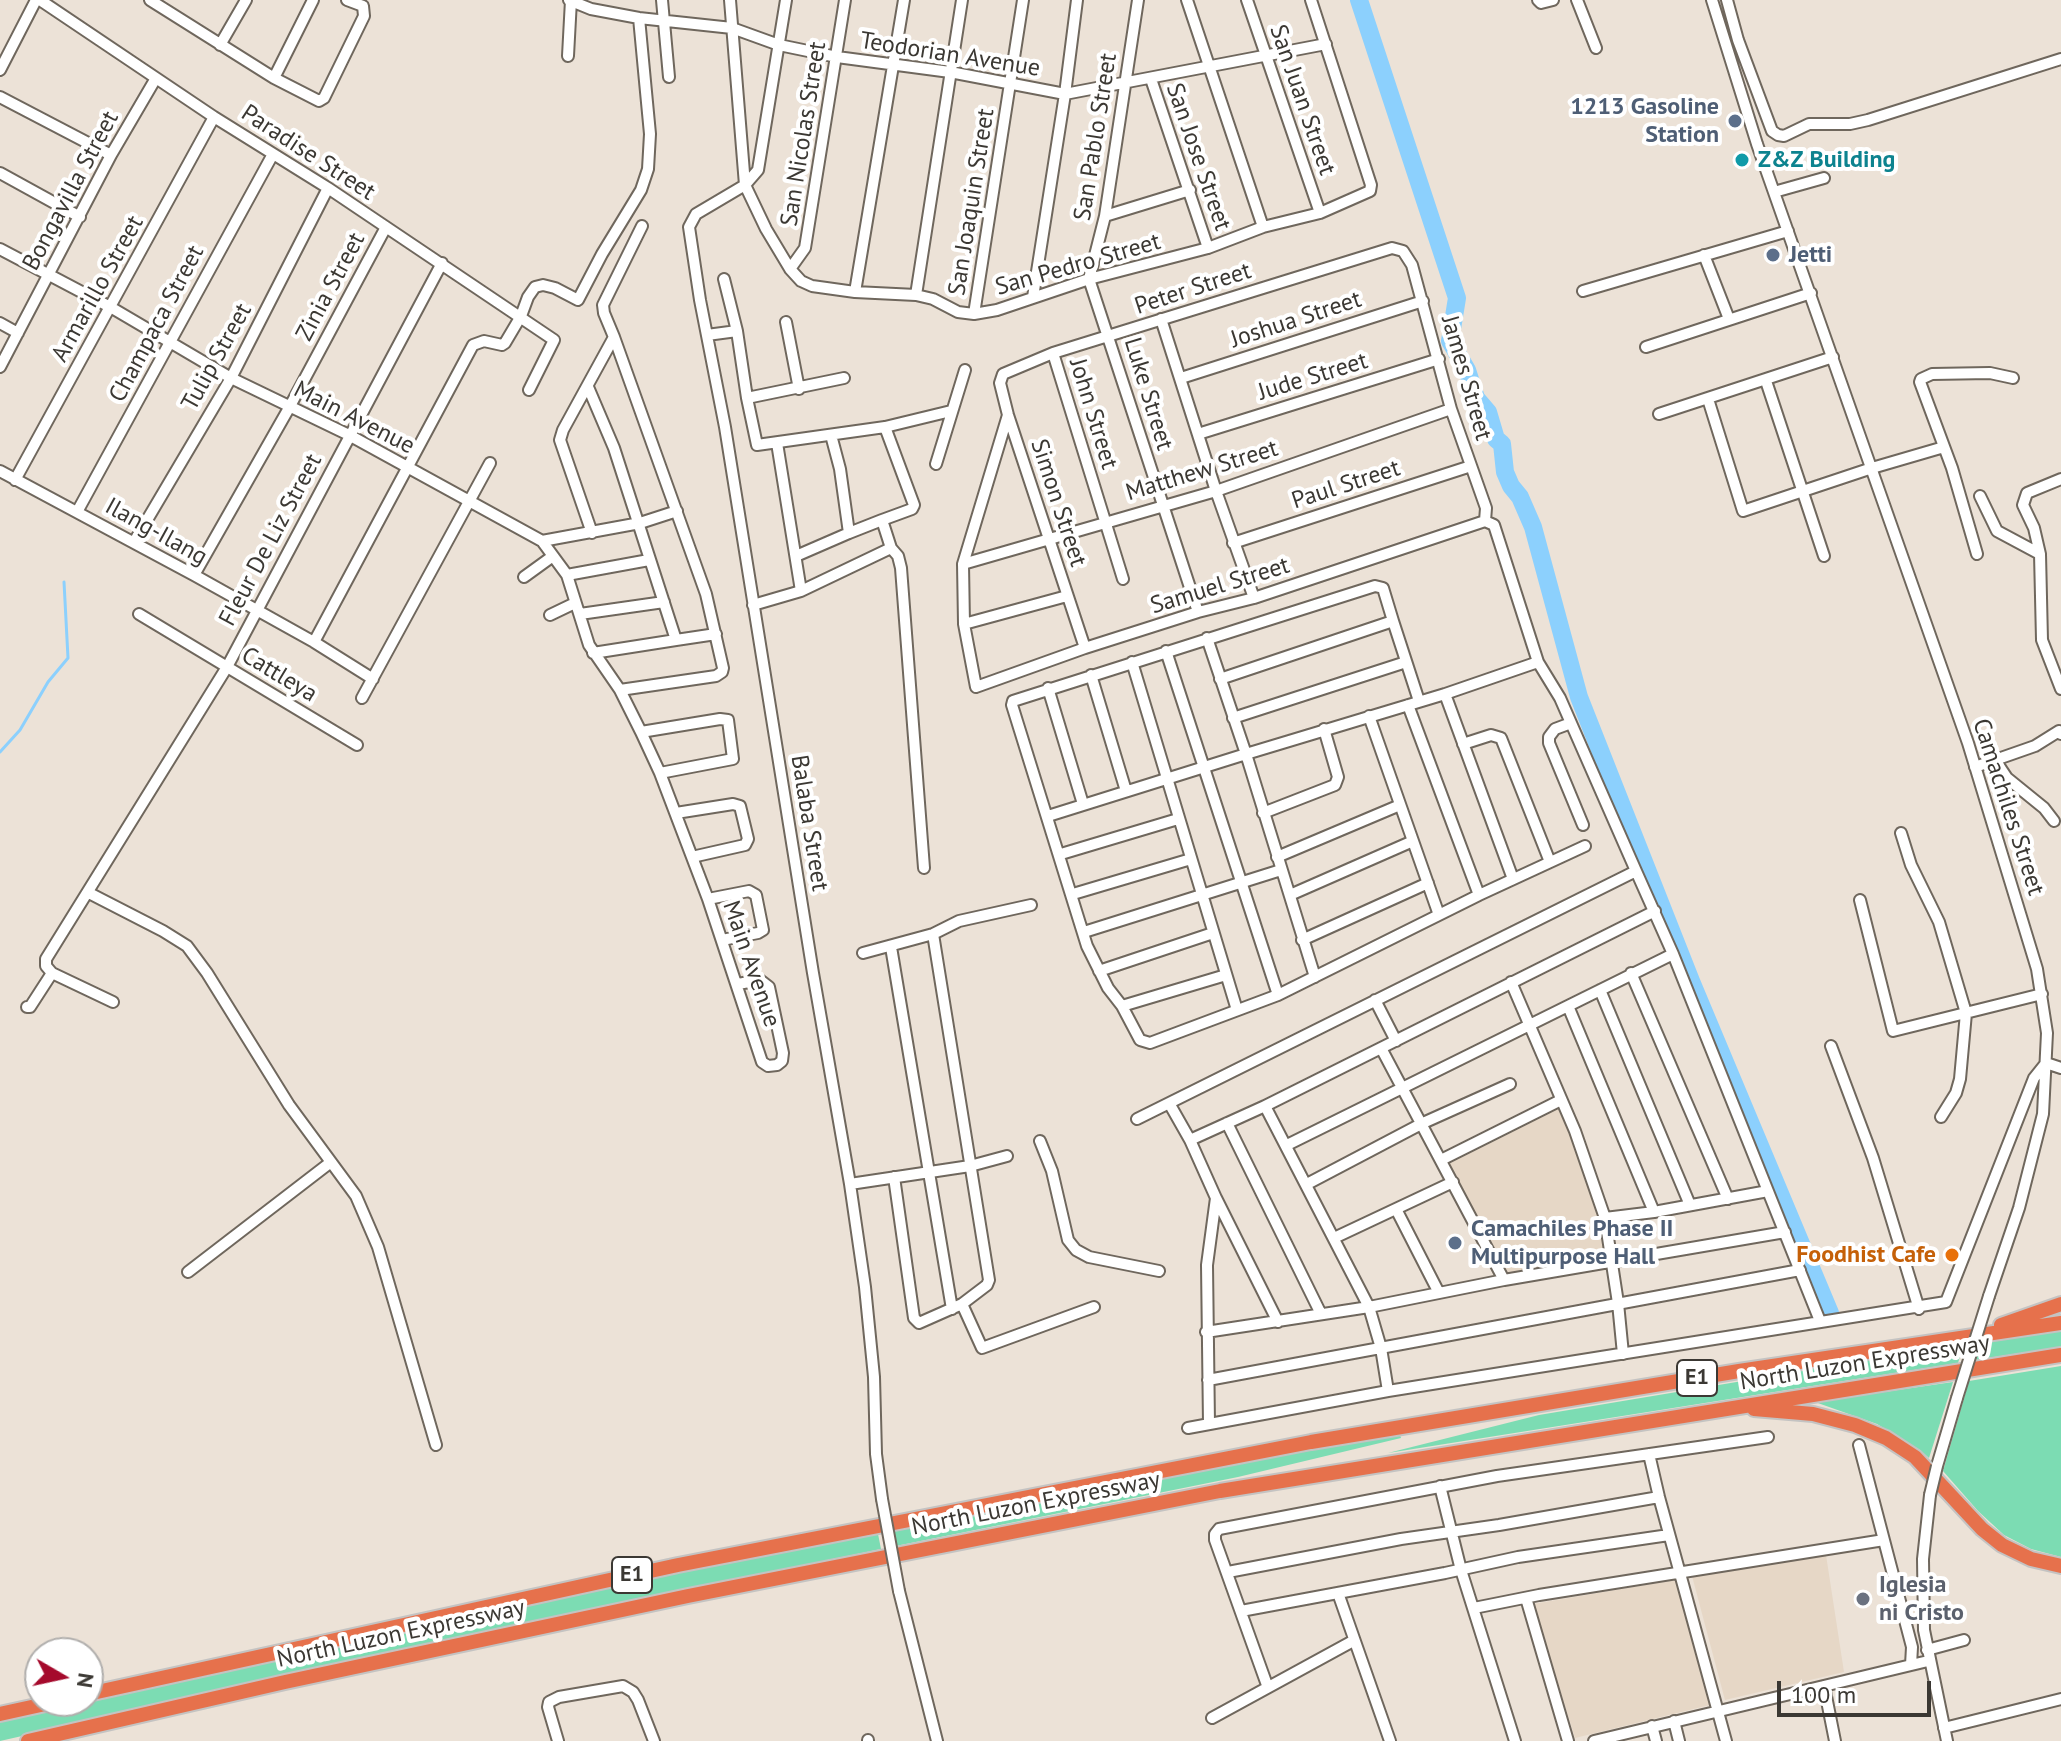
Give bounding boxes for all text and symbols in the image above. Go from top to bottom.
street label: San Juan Street [1263,21,1341,179]
street label: Teodorian Avenue [858,27,1042,83]
street label: San Nicolas Street [775,40,833,228]
street label: San Pablo Street [1069,51,1123,223]
street label: San Jose Street [1159,79,1237,235]
place label: 1213 Gasoline Station [1570,93,1719,149]
street label: Paradise Street [236,99,380,207]
street label: Bongavilla Street [17,106,125,276]
street label: San Joaquin Street [943,106,1001,298]
marker: 1213 Gasoline Station [1726,112,1744,130]
place label: Z&Z Building [1758,146,1895,174]
marker: Z&Z Building [1733,151,1751,169]
street label: Armarillo Street [46,211,150,367]
street label: Zinia Street [290,228,372,346]
street label: San Pedro Street [992,228,1164,302]
street label: Champaca Street [104,241,210,407]
place label: Jetti [1789,241,1832,269]
marker: Jetti [1764,246,1782,264]
street label: Peter Street [1131,257,1255,321]
street label: Joshua Street [1227,285,1365,355]
street label: Tulip Street [176,298,258,416]
street label: James Street [1434,312,1498,444]
street label: Luke Street [1117,334,1179,454]
street label: Jude Street [1255,347,1371,407]
street label: John Street [1063,355,1123,473]
street label: Main Avenue [289,375,419,461]
street label: Matthew Street [1122,434,1282,508]
street label: Simon Street [1024,436,1092,570]
street label: Fleur De Liz Street [214,449,328,631]
street label: Paul Street [1288,454,1404,516]
street label: Ilang-Ilang [100,492,212,572]
street label: Samuel Street [1147,551,1293,621]
street label: Cattleya [236,641,322,709]
street label: Camachiles Street [1966,715,2050,899]
street label: Balaba Street [784,753,834,893]
street label: Main Avenue [716,897,786,1031]
place label: Camachiles Phase II Multipurpose Hall [1471,1215,1673,1271]
marker: Camachiles Phase II Multipurpose Hall [1446,1234,1464,1252]
place label: Foodhist Cafe [1796,1241,1936,1269]
marker: Foodhist Cafe [1943,1246,1961,1264]
street label: North Luzon Expressway [1738,1329,1992,1397]
road number: E1 [1677,1360,1717,1396]
street label: North Luzon Expressway [909,1466,1163,1542]
road number: E1 [612,1557,652,1593]
place label: Iglesia ni Cristo [1879,1571,1964,1627]
marker: Iglesia ni Cristo [1854,1590,1872,1608]
street label: North Luzon Expressway [274,1594,528,1674]
north arrow [24,1637,104,1717]
scale bar [1781,1665,1935,1715]
text: N [71,1671,101,1690]
text: 100 m [1791,1679,1856,1710]

